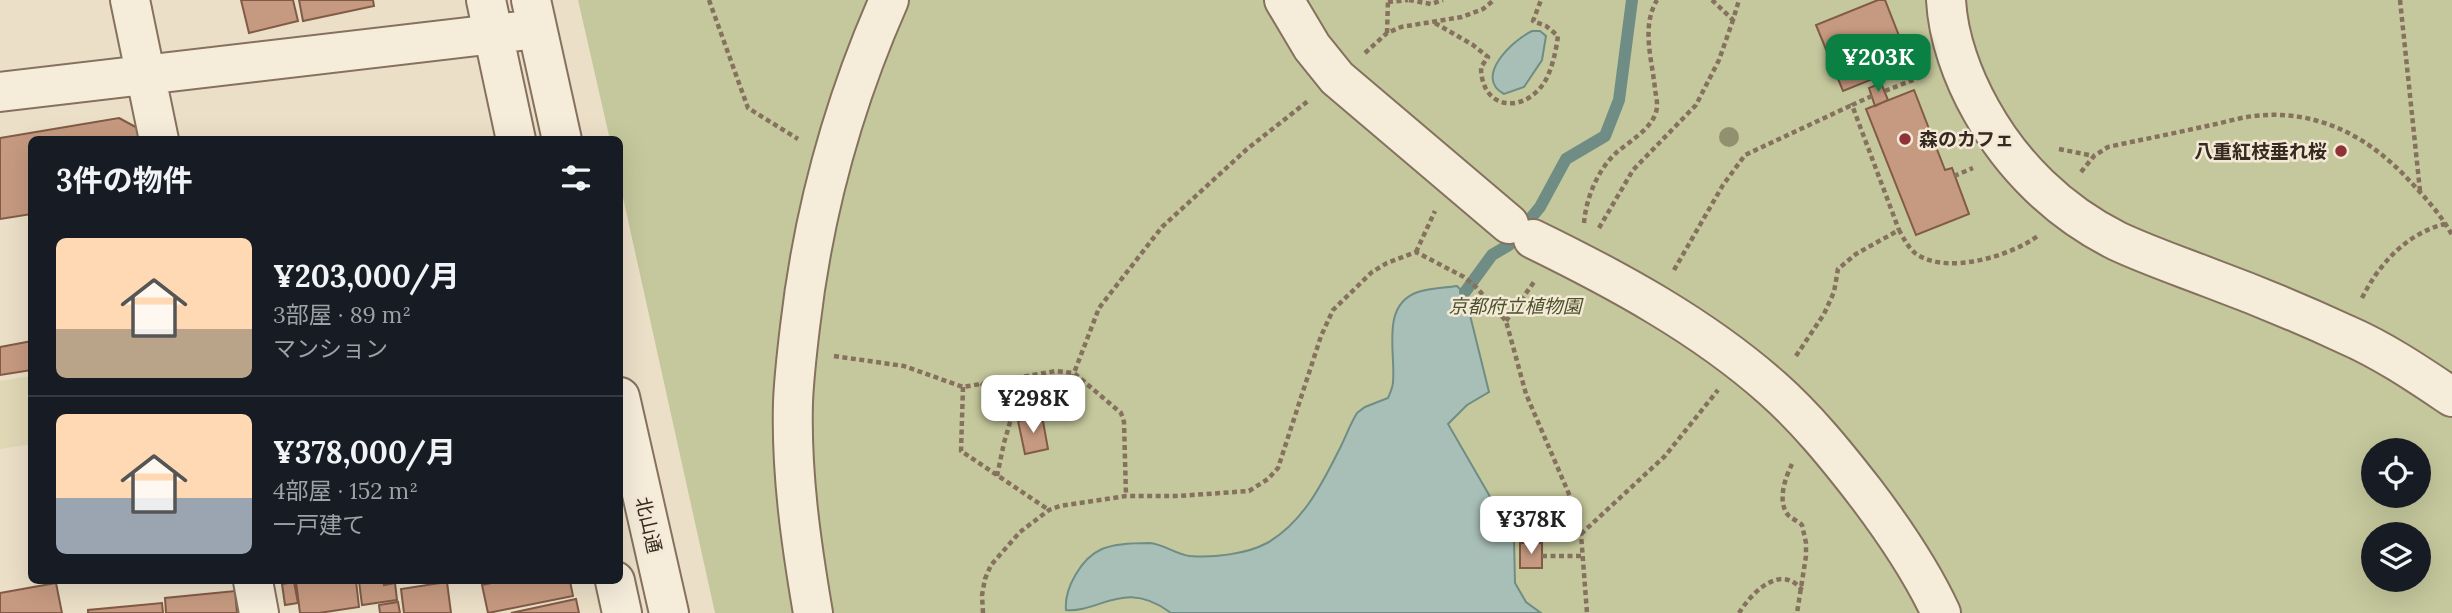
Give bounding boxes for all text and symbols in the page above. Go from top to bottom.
pin: ¥203K [1829,34,1927,94]
text: ¥203K [1842,42,1914,71]
place label: 森のカフェ [1919,127,2014,151]
marker: 森のカフェ [1897,131,1913,147]
place label: 八重紅枝垂れ桜 [2194,139,2327,163]
marker: 八重紅枝垂れ桜 [2333,143,2349,159]
icon: filters [557,159,595,197]
text: 3件の物件 [56,161,193,199]
text: ¥203,000/月 [273,257,460,295]
icon: home [112,266,196,350]
park label: 京都府立植物園 [1448,294,1584,318]
text: 3部屋 · 89 m² [273,300,411,329]
text: マンション [273,334,388,363]
pin: ¥298K [984,376,1082,435]
text: ¥298K [997,383,1069,412]
text: ¥378,000/月 [273,433,456,471]
map controls [2361,438,2431,592]
button: locate [2361,438,2431,508]
icon: home [112,442,196,526]
text: 4部屋 · 152 m² [273,476,418,505]
street label: 北山通 [631,495,667,555]
pin: ¥378K [1482,496,1580,556]
text: ¥378K [1496,504,1566,533]
text: 一戸建て [273,510,365,539]
button: layers [2361,522,2431,592]

